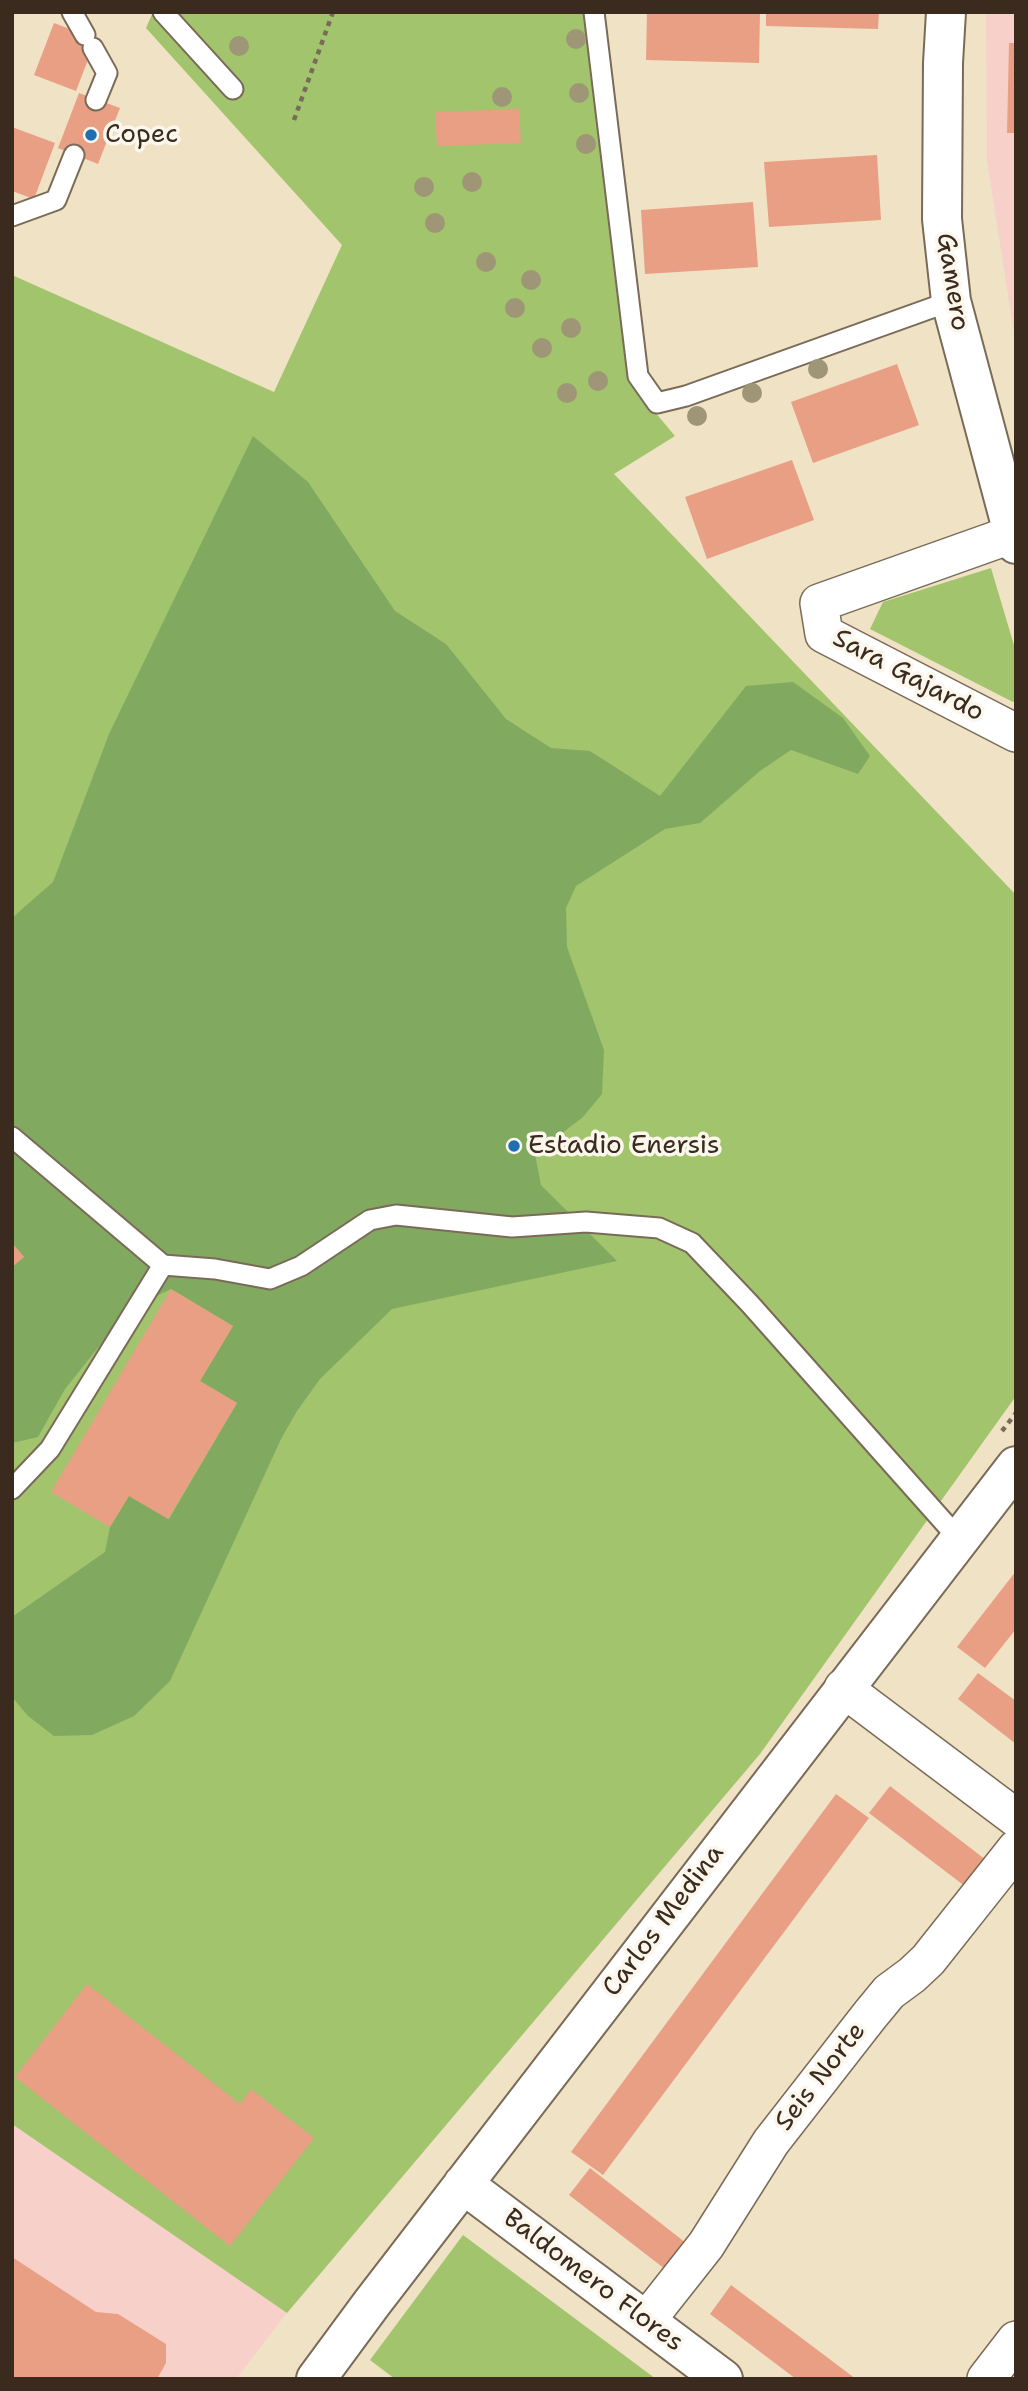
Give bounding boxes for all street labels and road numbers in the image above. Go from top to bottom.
street label: Gamero [929,231,975,333]
street label: Sara Gajardo [827,623,989,729]
street label: Carlos Medina [597,1839,731,2003]
street label: Seis Norte [769,2017,873,2137]
street label: Baldomero Flores [497,2203,689,2359]

